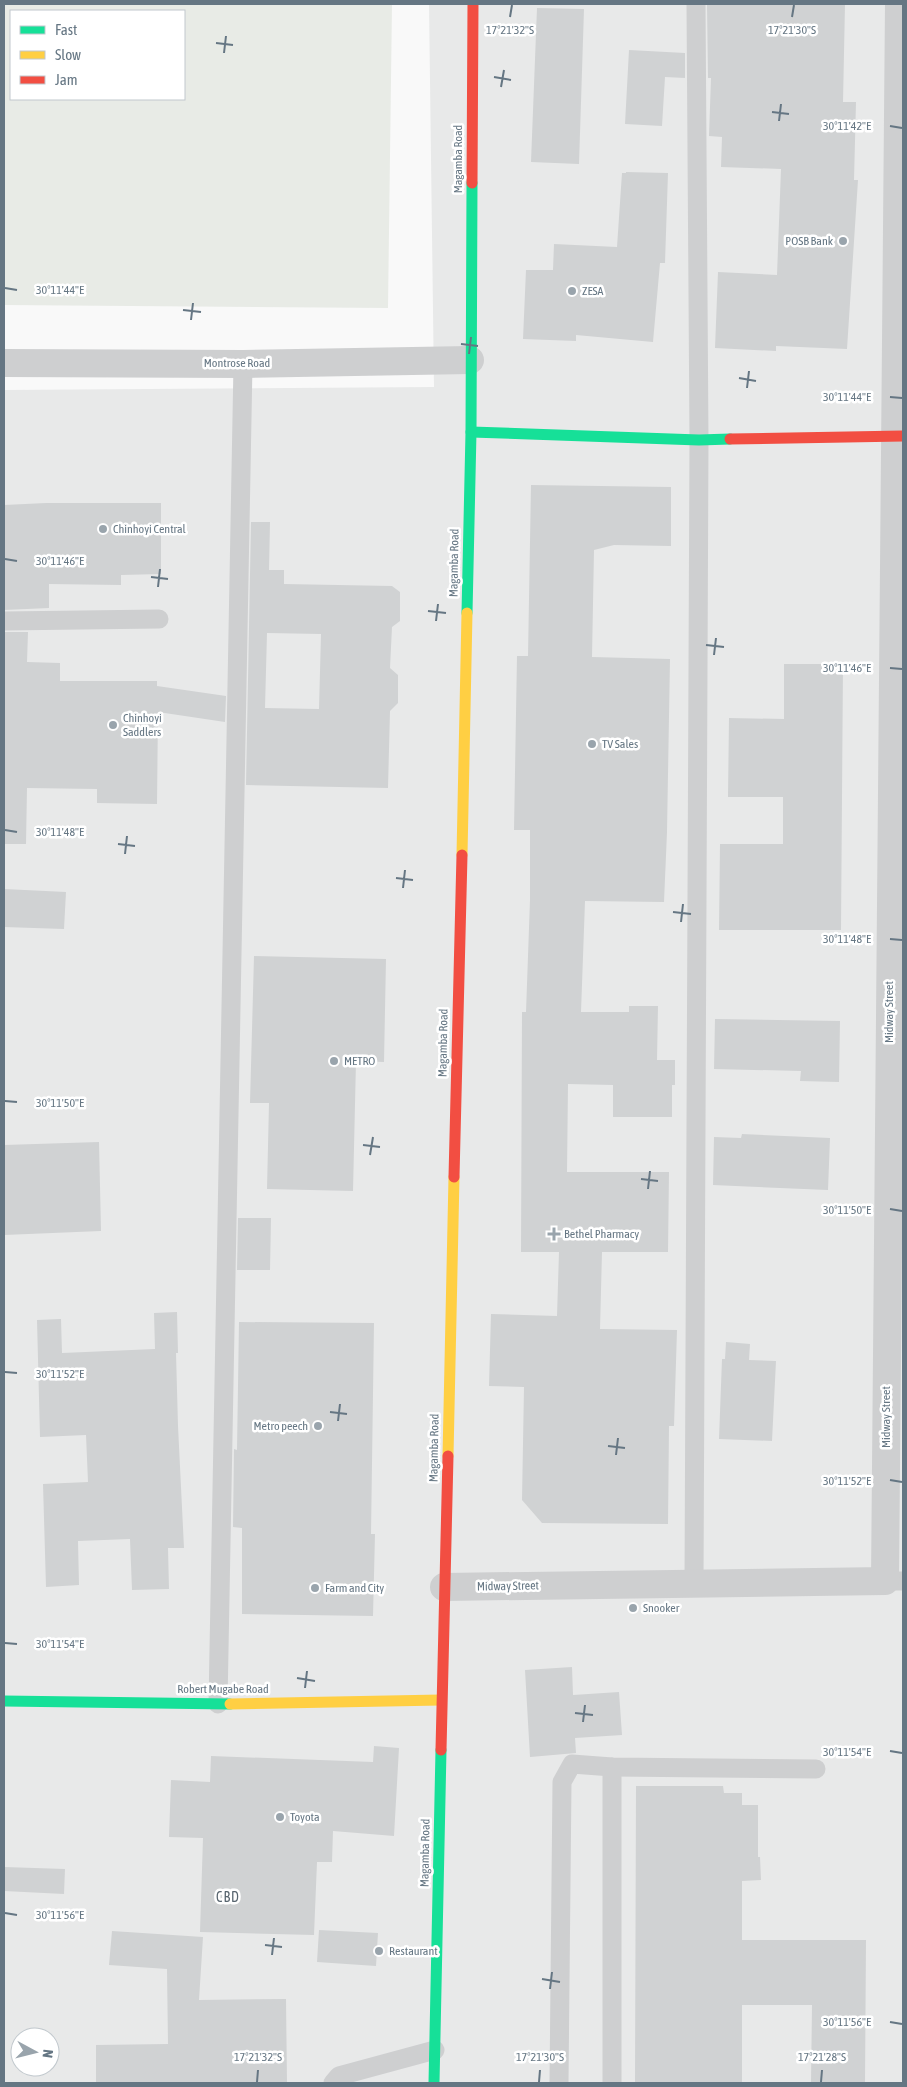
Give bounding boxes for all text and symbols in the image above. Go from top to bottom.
legend [10,10,185,100]
text: Fast [55,21,77,38]
text: 17°21'32"S [486,23,534,37]
text: 17°21'30"S [768,23,816,37]
text: Slow [55,46,81,63]
text: Jam [55,71,78,88]
text: 30°11'42"E [823,119,871,133]
street label: Magamba Road [451,125,465,193]
place label: POSB Bank [785,234,834,248]
marker: POSB Bank [837,235,849,247]
text: 30°11'44"E [36,283,84,297]
place label: ZESA [582,284,604,298]
marker: ZESA [566,285,578,297]
street label: Montrose Road [204,356,270,370]
text: 30°11'44"E [823,390,871,404]
place label: Chinhoyi Central [113,522,186,536]
marker: Chinhoyi Central [97,523,109,535]
street label: Magamba Road [446,529,462,597]
text: 30°11'46"E [36,554,84,568]
text: 30°11'46"E [823,661,871,675]
place label: Chinhoyi Saddlers [123,711,162,739]
marker: Chinhoyi Saddlers [107,719,119,731]
place label: TV Sales [602,737,638,751]
marker: TV Sales [586,738,598,750]
text: 30°11'48"E [36,825,84,839]
text: 30°11'48"E [823,932,871,946]
street label: Midway Street [882,980,896,1043]
street label: Magamba Road [435,1009,451,1077]
place label: METRO [344,1054,375,1068]
marker: METRO [328,1055,340,1067]
text: 30°11'50"E [36,1096,84,1110]
text: 30°11'50"E [823,1203,871,1217]
place label: Bethel Pharmacy [564,1227,639,1241]
marker: Bethel Pharmacy [548,1228,560,1240]
text: 30°11'52"E [36,1367,84,1381]
street label: Midway Street [879,1385,893,1448]
street label: Magamba Road [426,1414,442,1482]
place label: Metro peech [254,1419,308,1433]
marker: Metro peech [312,1420,324,1432]
text: 30°11'52"E [823,1474,871,1488]
street label: Midway Street [477,1578,540,1594]
place label: Farm and City [325,1581,384,1595]
marker: Farm and City [309,1582,321,1594]
place label: Snooker [643,1601,680,1615]
marker: Snooker [627,1602,639,1614]
text: 30°11'54"E [36,1637,84,1651]
street label: Robert Mugabe Road [177,1682,269,1696]
text: 30°11'54"E [823,1745,871,1759]
place label: Toyota [290,1810,320,1824]
marker: Toyota [274,1811,286,1823]
street label: Magamba Road [417,1819,433,1887]
district label: CBD [216,1889,240,1905]
text: 30°11'56"E [36,1908,84,1922]
place label: Restaurant [389,1944,438,1958]
marker: Restaurant [373,1945,385,1957]
text: 30°11'56"E [823,2015,871,2029]
north arrow [10,2027,60,2077]
text: N [39,2049,56,2059]
text: 17°21'32"S [234,2050,282,2064]
text: 17°21'30"S [516,2050,564,2064]
text: 17°21'28"S [798,2050,846,2064]

